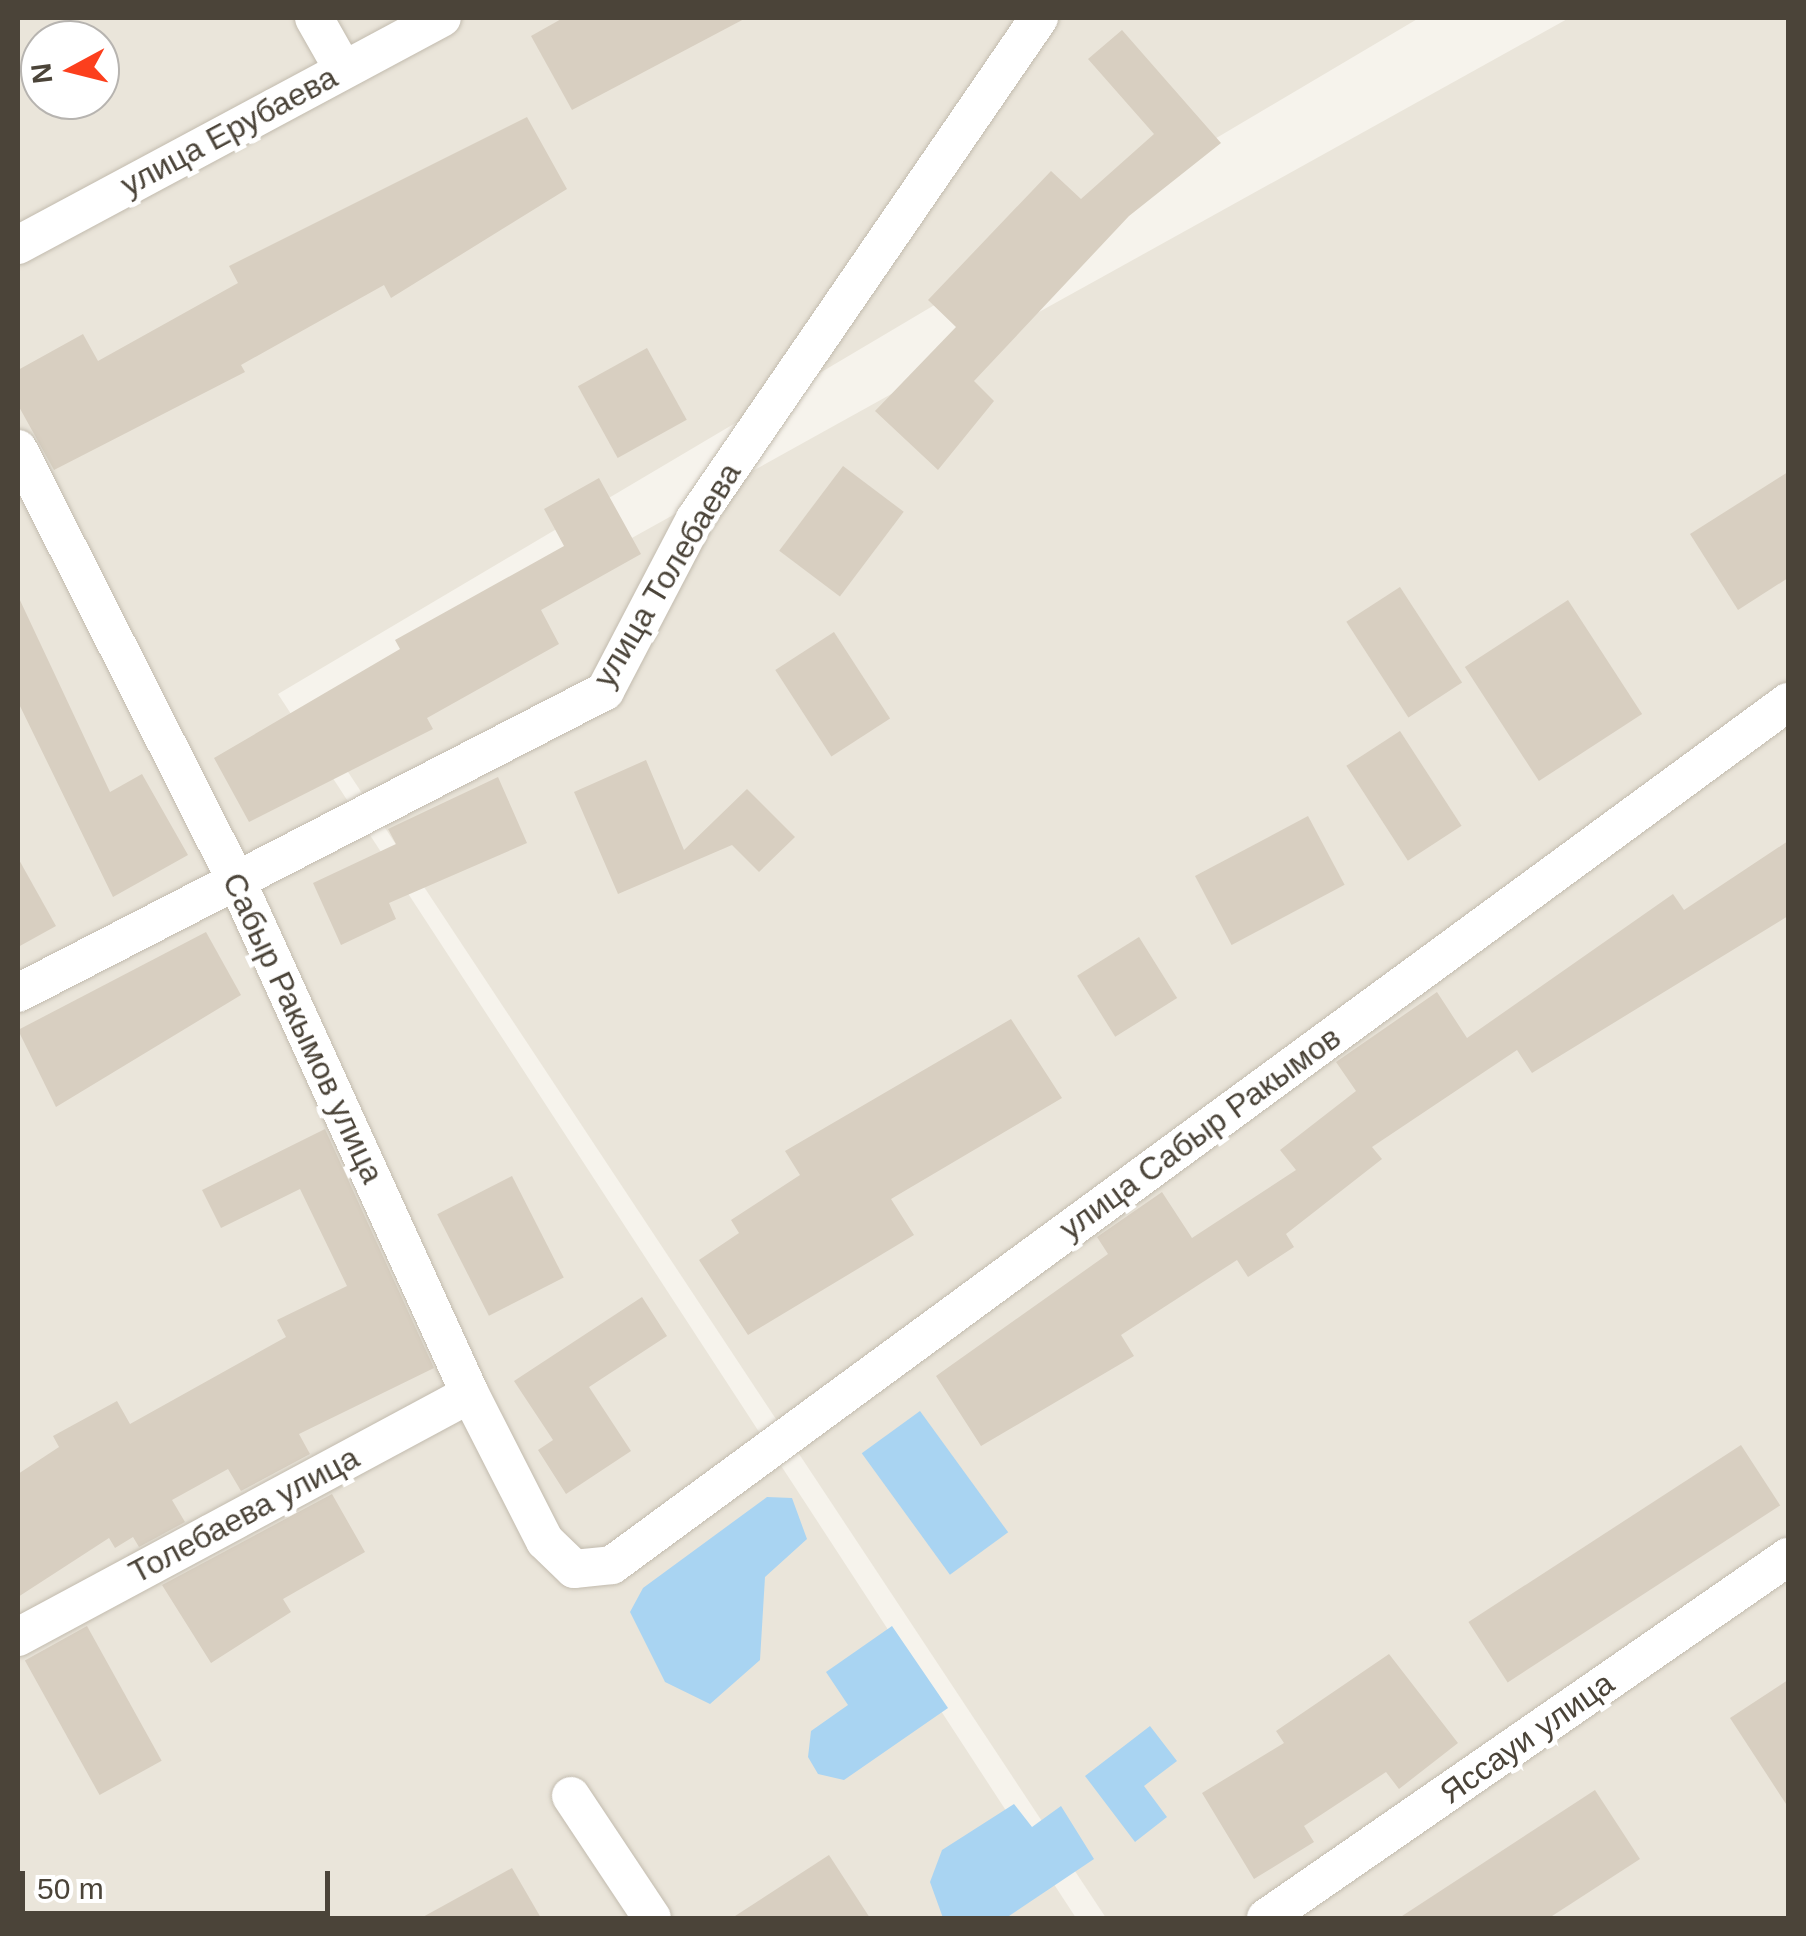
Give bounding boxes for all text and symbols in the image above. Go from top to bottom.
north arrow [20,20,120,120]
street label: улица Ерубаева [114,58,344,204]
text: N [25,62,58,85]
street label: улица Толебаева [585,456,749,694]
street label: Сабыр Ракымов улица [214,867,392,1189]
street label: улица Сабыр Ракымов [1052,1018,1348,1248]
street label: Толебаева улица [123,1438,365,1592]
street label: Яссауи улица [1433,1664,1621,1812]
scale bar [25,1851,335,1913]
text: 50 m [37,1872,104,1905]

